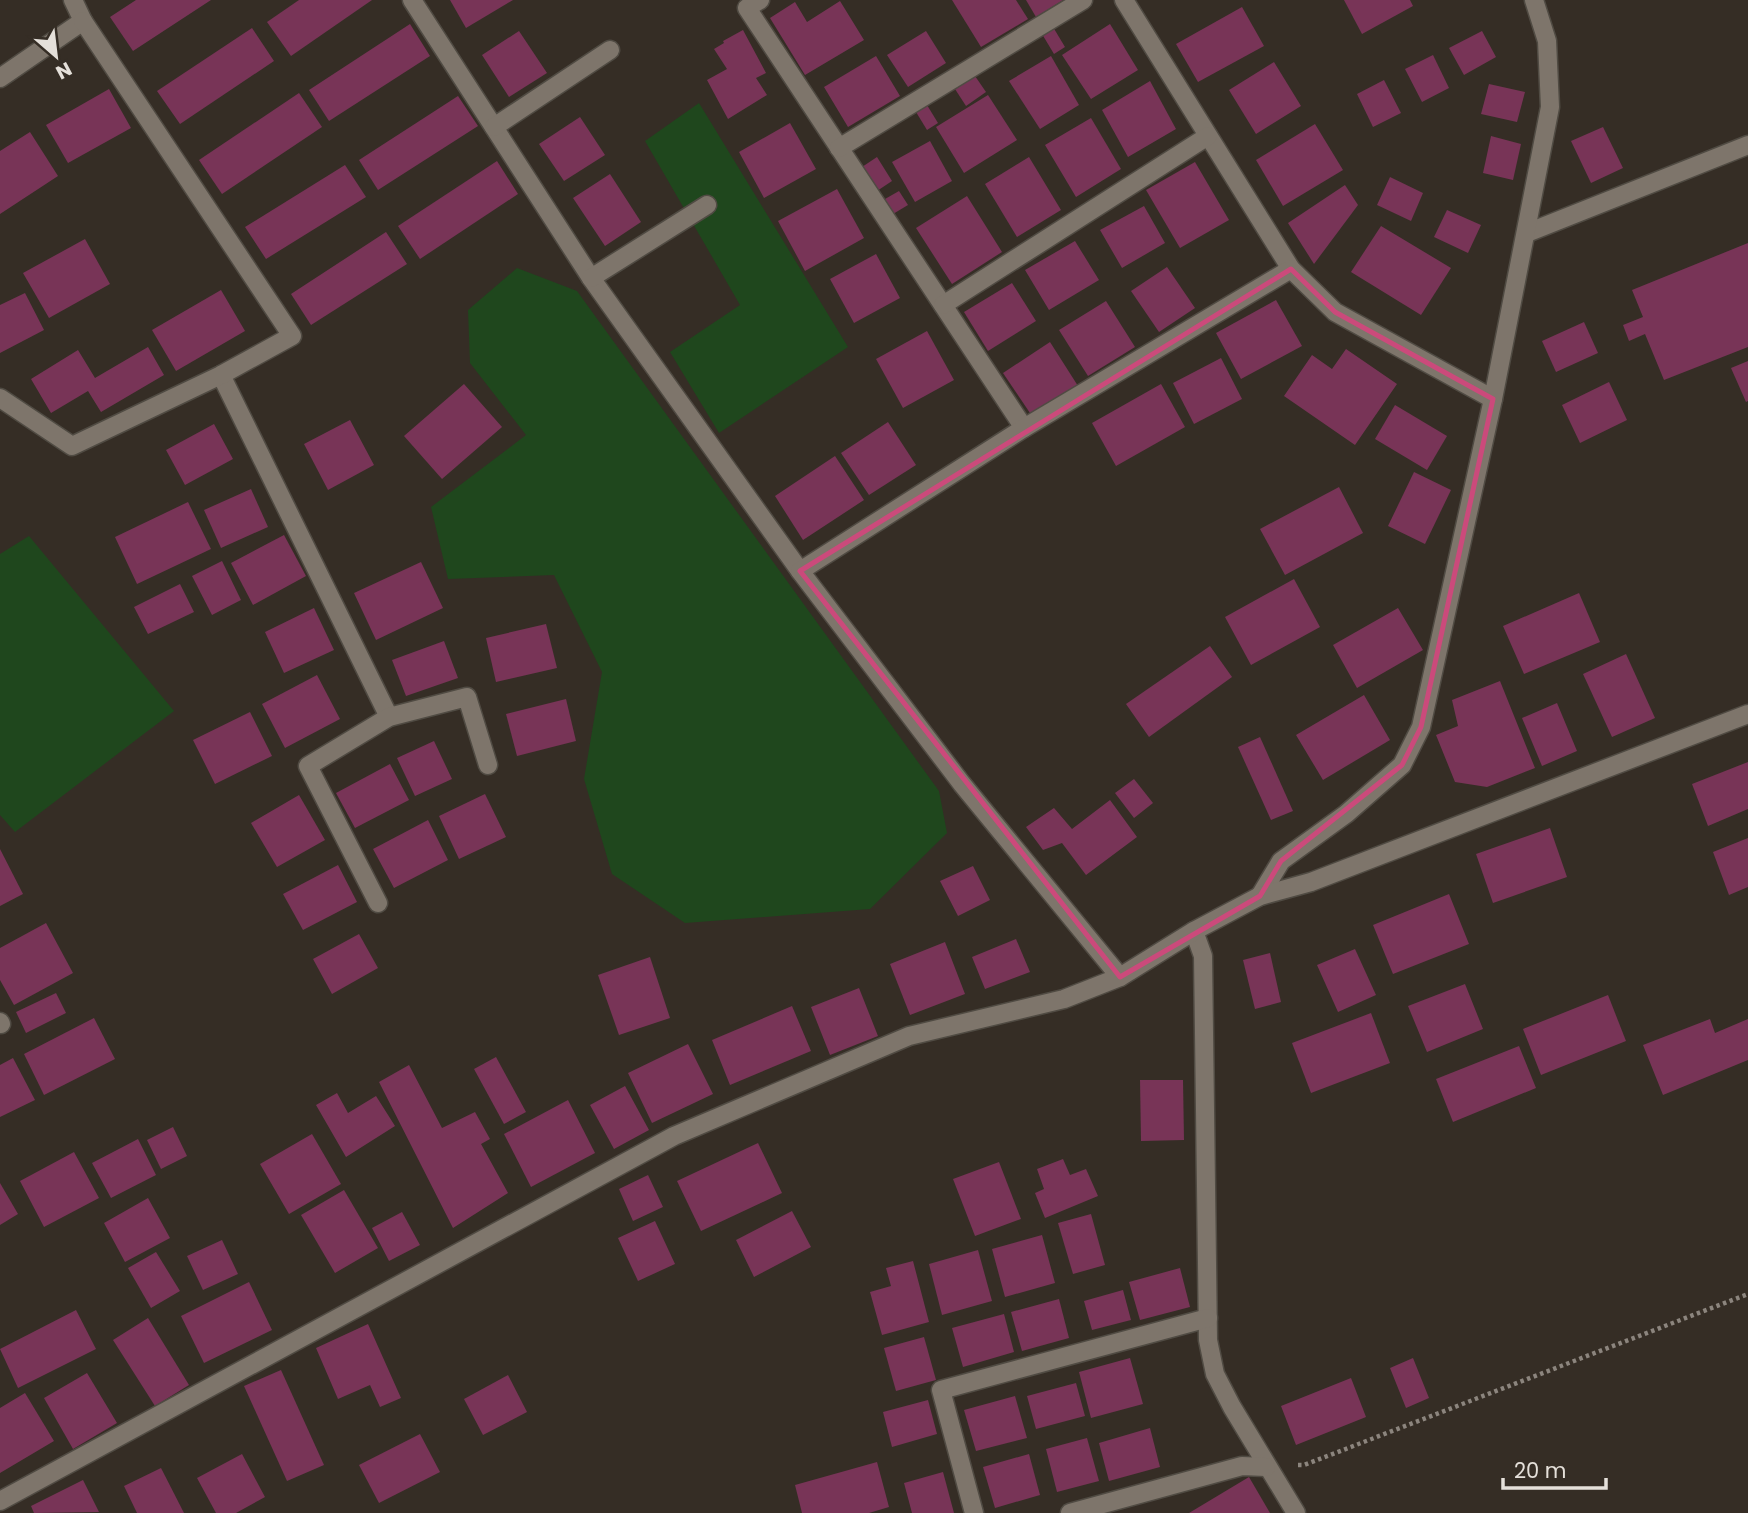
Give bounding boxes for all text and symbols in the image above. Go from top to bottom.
north arrow [21,21,91,91]
text: N [51,55,76,86]
scale bar [1503,1446,1606,1490]
text: 20 m [1514,1456,1567,1485]

